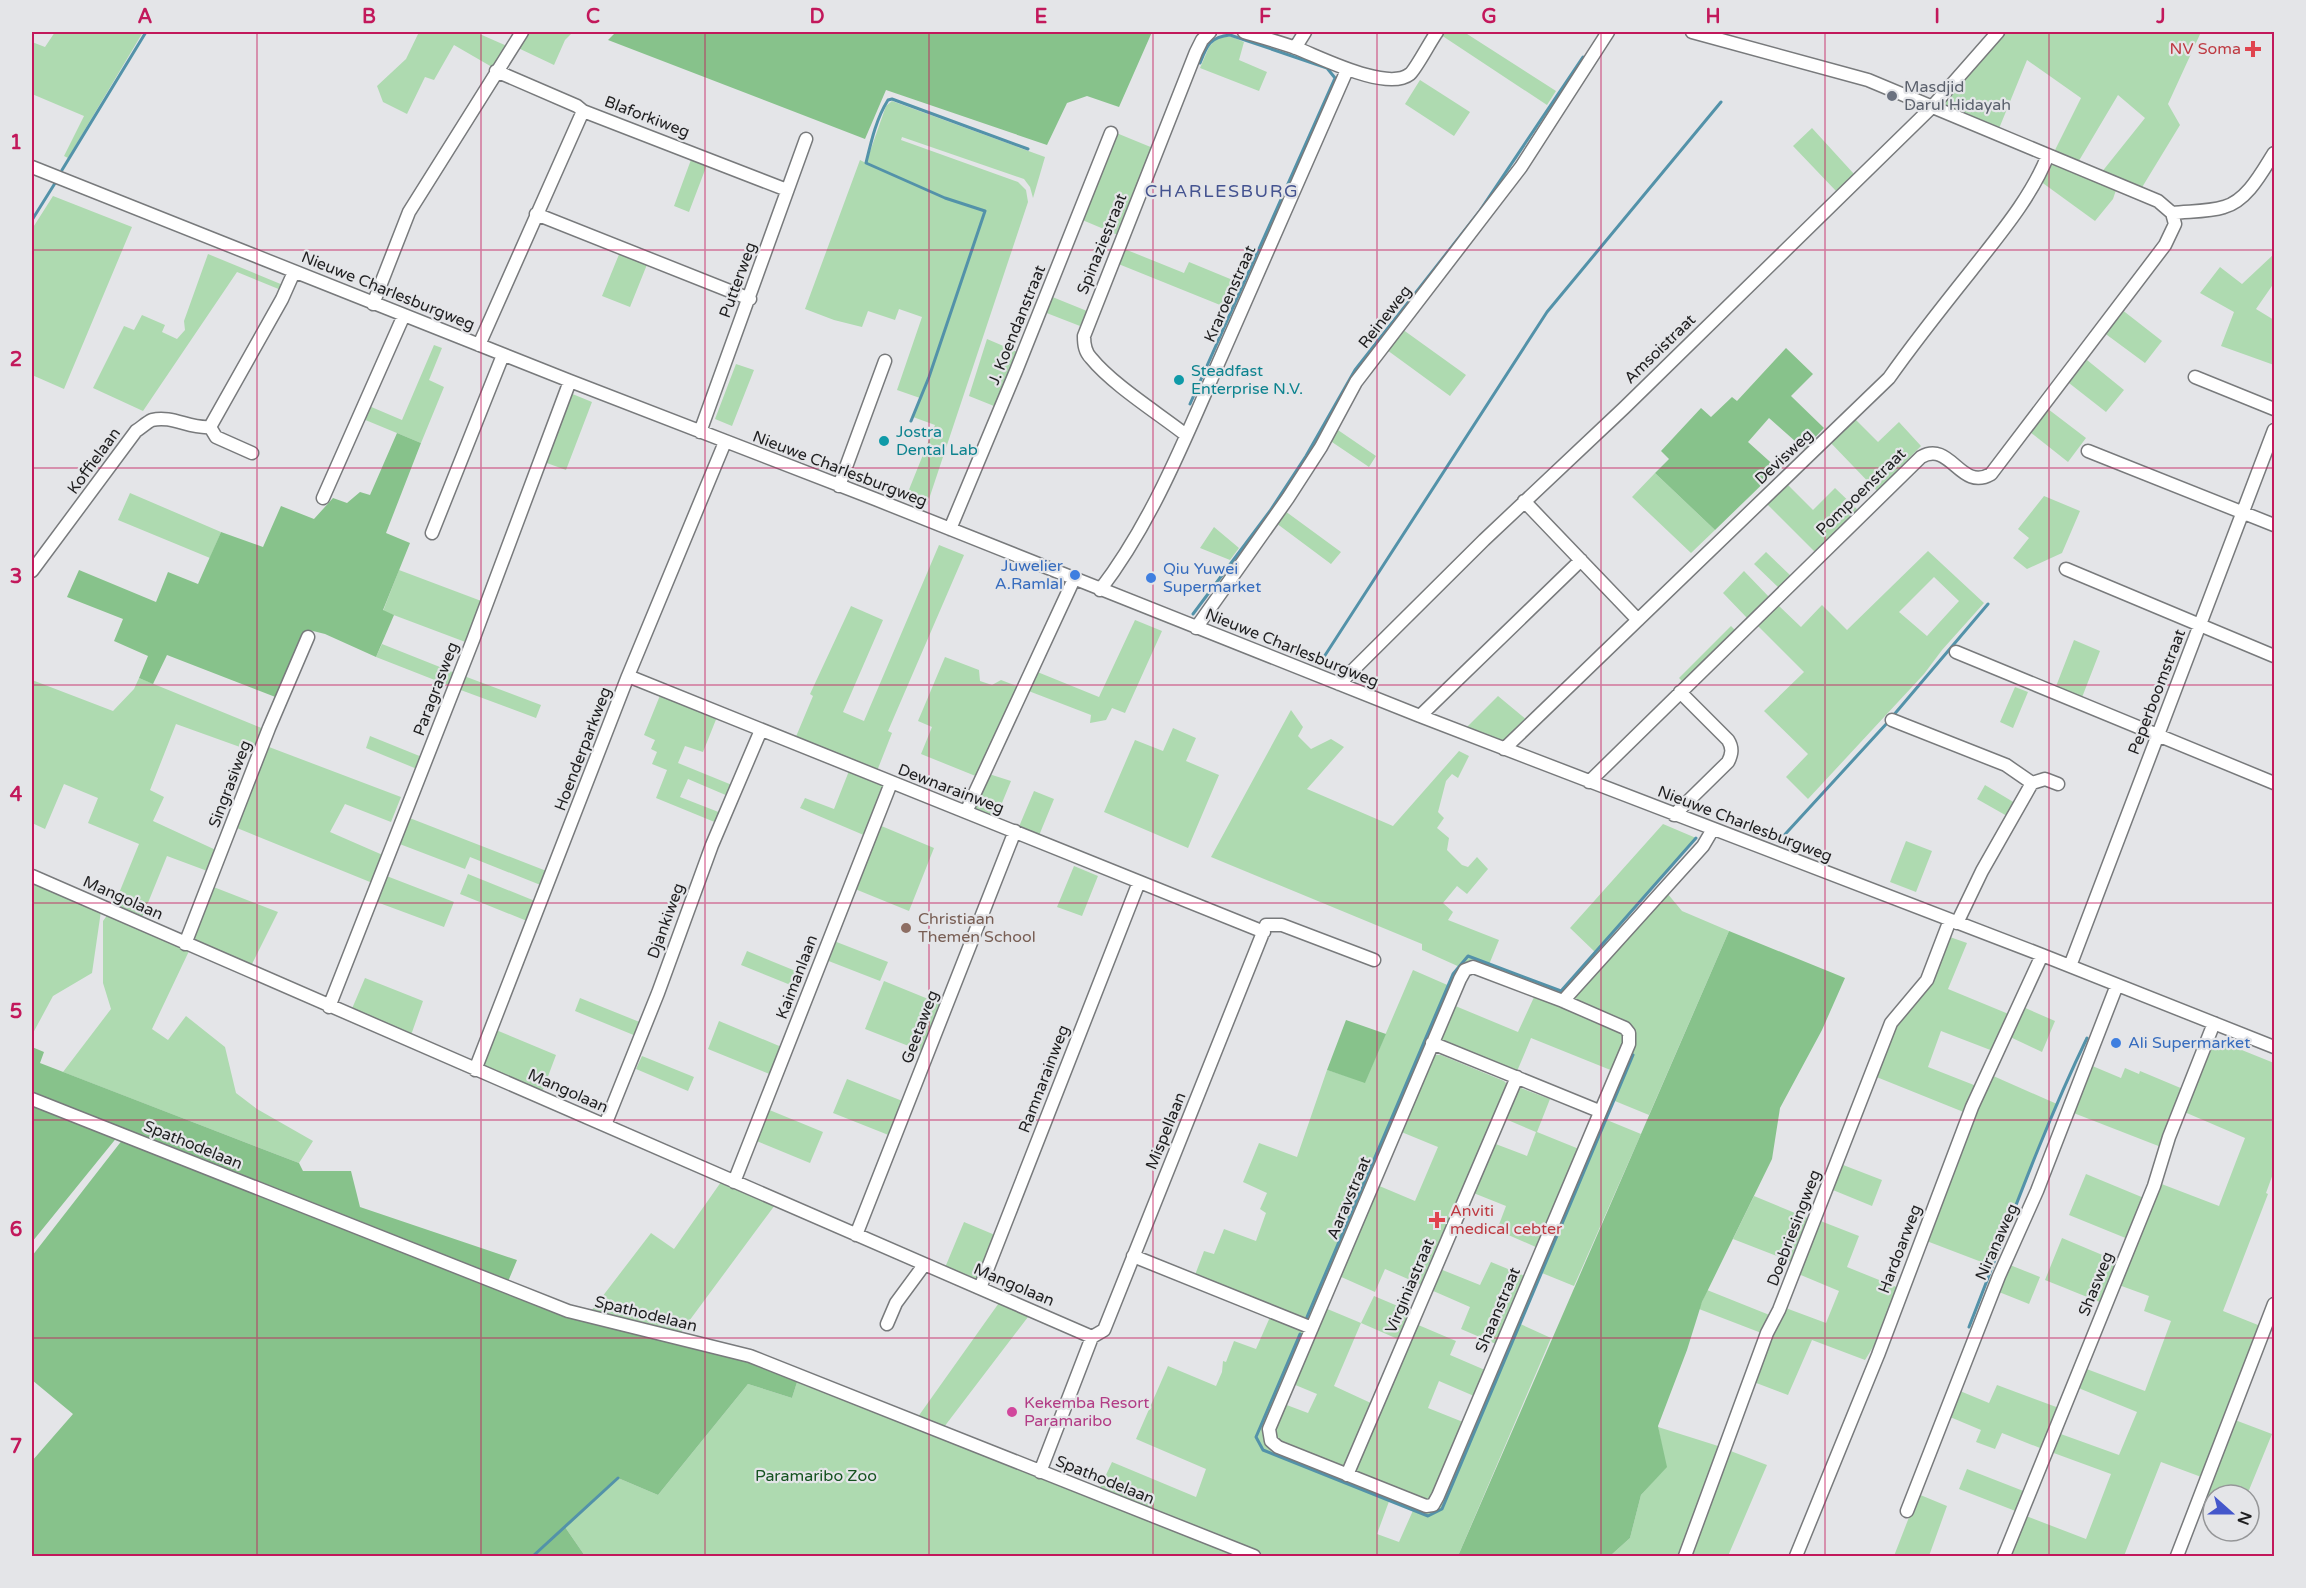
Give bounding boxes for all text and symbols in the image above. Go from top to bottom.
text: A [138,5,153,29]
text: B [362,5,376,29]
text: C [586,5,600,29]
text: D [809,5,825,29]
text: E [1035,5,1048,29]
text: F [1259,5,1271,29]
text: G [1481,5,1497,29]
text: H [1705,5,1721,29]
text: I [1934,5,1940,29]
text: J [2155,5,2166,29]
place label: NV Soma [2170,39,2241,59]
marker: NV Soma [2246,42,2260,56]
place label: Masdjid Darul Hidayah [1904,77,2011,115]
marker: Masdjid Darul Hidayah [1885,89,1899,103]
street label: Blaforkiweg [602,92,692,142]
text: 1 [10,131,22,155]
district label: CHARLESBURG [1145,180,1299,202]
street label: Spinaziestraat [1073,191,1131,297]
street label: Putterweg [715,239,761,321]
street label: Kraroenstraat [1200,242,1260,346]
street label: Nieuwe Charlesburgweg [298,247,478,335]
street label: J. Koendanstraat [984,262,1050,388]
street label: Reineweg [1354,281,1416,353]
street label: Amsoistraat [1620,310,1700,388]
text: 2 [10,348,22,372]
place label: Steadfast Enterprise N.V. [1191,361,1303,399]
marker: Steadfast Enterprise N.V. [1172,373,1186,387]
place label: Jostra Dental Lab [896,422,978,460]
street label: Koffielaan [63,424,125,498]
street label: Devisweg [1751,425,1817,489]
street label: Nieuwe Charlesburgweg [750,426,930,512]
marker: Jostra Dental Lab [877,434,891,448]
street label: Pompoenstraat [1812,444,1910,540]
place label: Juwelier A.Ramlal [995,556,1064,594]
place label: Qiu Yuwei Supermarket [1163,559,1261,597]
text: 3 [10,565,22,589]
marker: Juwelier A.Ramlal [1068,568,1082,582]
marker: Qiu Yuwei Supermarket [1144,571,1158,585]
street label: Nieuwe Charlesburgweg [1202,604,1382,692]
street label: Peperboomstraat [2124,626,2190,758]
street label: Paragrasweg [409,639,463,739]
street label: Hoenderparkweg [550,684,616,814]
street label: Singrasiweg [204,737,256,831]
street label: Dewnarainweg [895,760,1007,818]
street label: Nieuwe Charlesburgweg [1655,781,1835,867]
text: 4 [10,783,23,807]
street label: Mangolaan [80,871,166,925]
street label: Djankiweg [643,880,689,962]
place label: Christiaan Themen School [918,909,1036,947]
marker: Christiaan Themen School [899,921,913,935]
street label: Kaimanlaan [772,932,822,1022]
street label: Geetaweg [897,988,943,1066]
text: 5 [10,1000,22,1024]
street label: Ramnarainweg [1014,1022,1074,1136]
place label: Ali Supermarket [2128,1033,2250,1053]
marker: Ali Supermarket [2109,1036,2123,1050]
street label: Mangolaan [525,1064,611,1118]
street label: Mispellaan [1141,1089,1191,1173]
street label: Spathodelaan [141,1116,245,1174]
street label: Aaravstraat [1323,1154,1375,1242]
street label: Doebriesingweg [1763,1167,1825,1289]
street label: Niranaweg [1971,1200,2023,1284]
place label: Anviti medical cebter [1450,1201,1563,1239]
street label: Hardoarweg [1874,1202,1926,1296]
marker: Anviti medical cebter [1428,1211,1446,1229]
text: 6 [10,1218,22,1242]
street label: Virginiastraat [1381,1235,1439,1337]
street label: Shasweg [2074,1249,2118,1319]
street label: Mangolaan [971,1259,1057,1311]
street label: Shaanstraat [1471,1264,1525,1356]
street label: Spathodelaan [593,1292,699,1336]
place label: Kekemba Resort Paramaribo [1024,1393,1149,1431]
marker: Kekemba Resort Paramaribo [1005,1405,1019,1419]
text: 7 [10,1435,22,1459]
street label: Spathodelaan [1053,1451,1157,1509]
park label: Paramaribo Zoo [755,1466,877,1486]
north arrow [2201,1483,2261,1543]
text: N [2232,1508,2256,1528]

